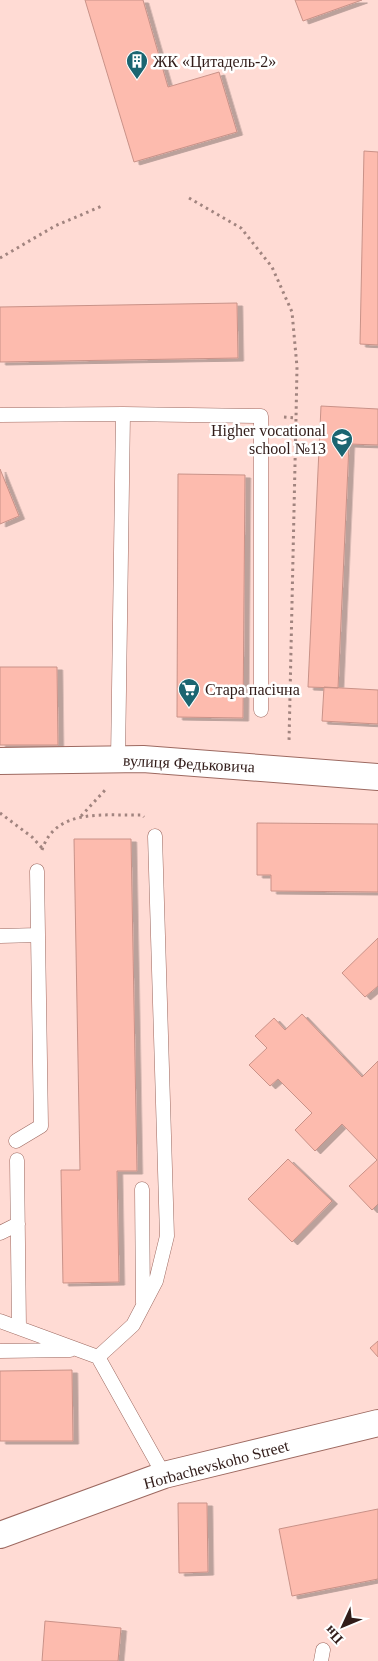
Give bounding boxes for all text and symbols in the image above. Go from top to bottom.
building icon: ЖК «Цитадель-2» [125,49,149,80]
place label: ЖК «Цитадель-2» [153,53,276,71]
place label: Higher vocational school №13 [211,422,327,457]
school or university icon: Higher vocational school №13 [330,427,354,458]
supermarket icon: Стара пасічна [177,677,201,708]
place label: Стара пасічна [205,681,300,699]
street label: вулиця Федьковича [123,752,255,776]
street label: Horbachevskoho Street [142,1437,291,1492]
north arrow [318,1601,368,1651]
text: Пн [322,1623,346,1647]

